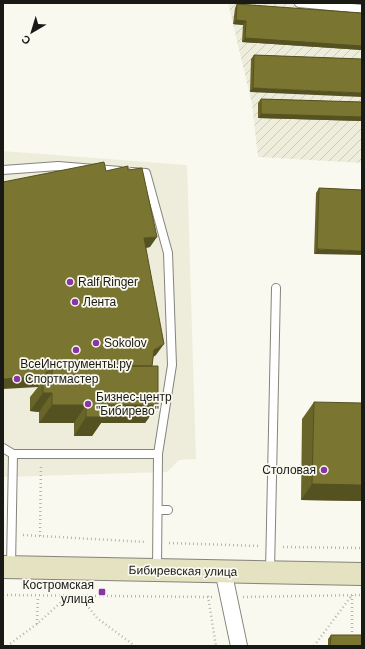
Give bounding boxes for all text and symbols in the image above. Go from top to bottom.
north arrow [12,12,52,52]
text: С [19,33,33,47]
place label: Ralf Ringer [78,275,138,289]
marker: Ralf Ringer [65,277,75,287]
place label: Лента [83,295,117,309]
marker: Лента [70,297,80,307]
place label: Sokolov [104,336,147,350]
marker: Sokolov [91,338,101,348]
marker: ВсеИнструменты.ру [71,345,81,355]
place label: ВсеИнструменты.ру [20,357,132,371]
place label: Спортмастер [25,372,99,386]
marker: Спортмастер [12,374,22,384]
place label: Бизнес-центр "Бибирево" [96,390,172,418]
marker: Бизнес-центр "Бибирево" [83,399,93,409]
place label: Столовая [262,463,316,477]
marker: Столовая [319,465,329,475]
street label: Бибиревская улица [129,563,238,579]
place label: Костромская улица [23,578,94,606]
marker: Костромская улица [97,587,107,597]

